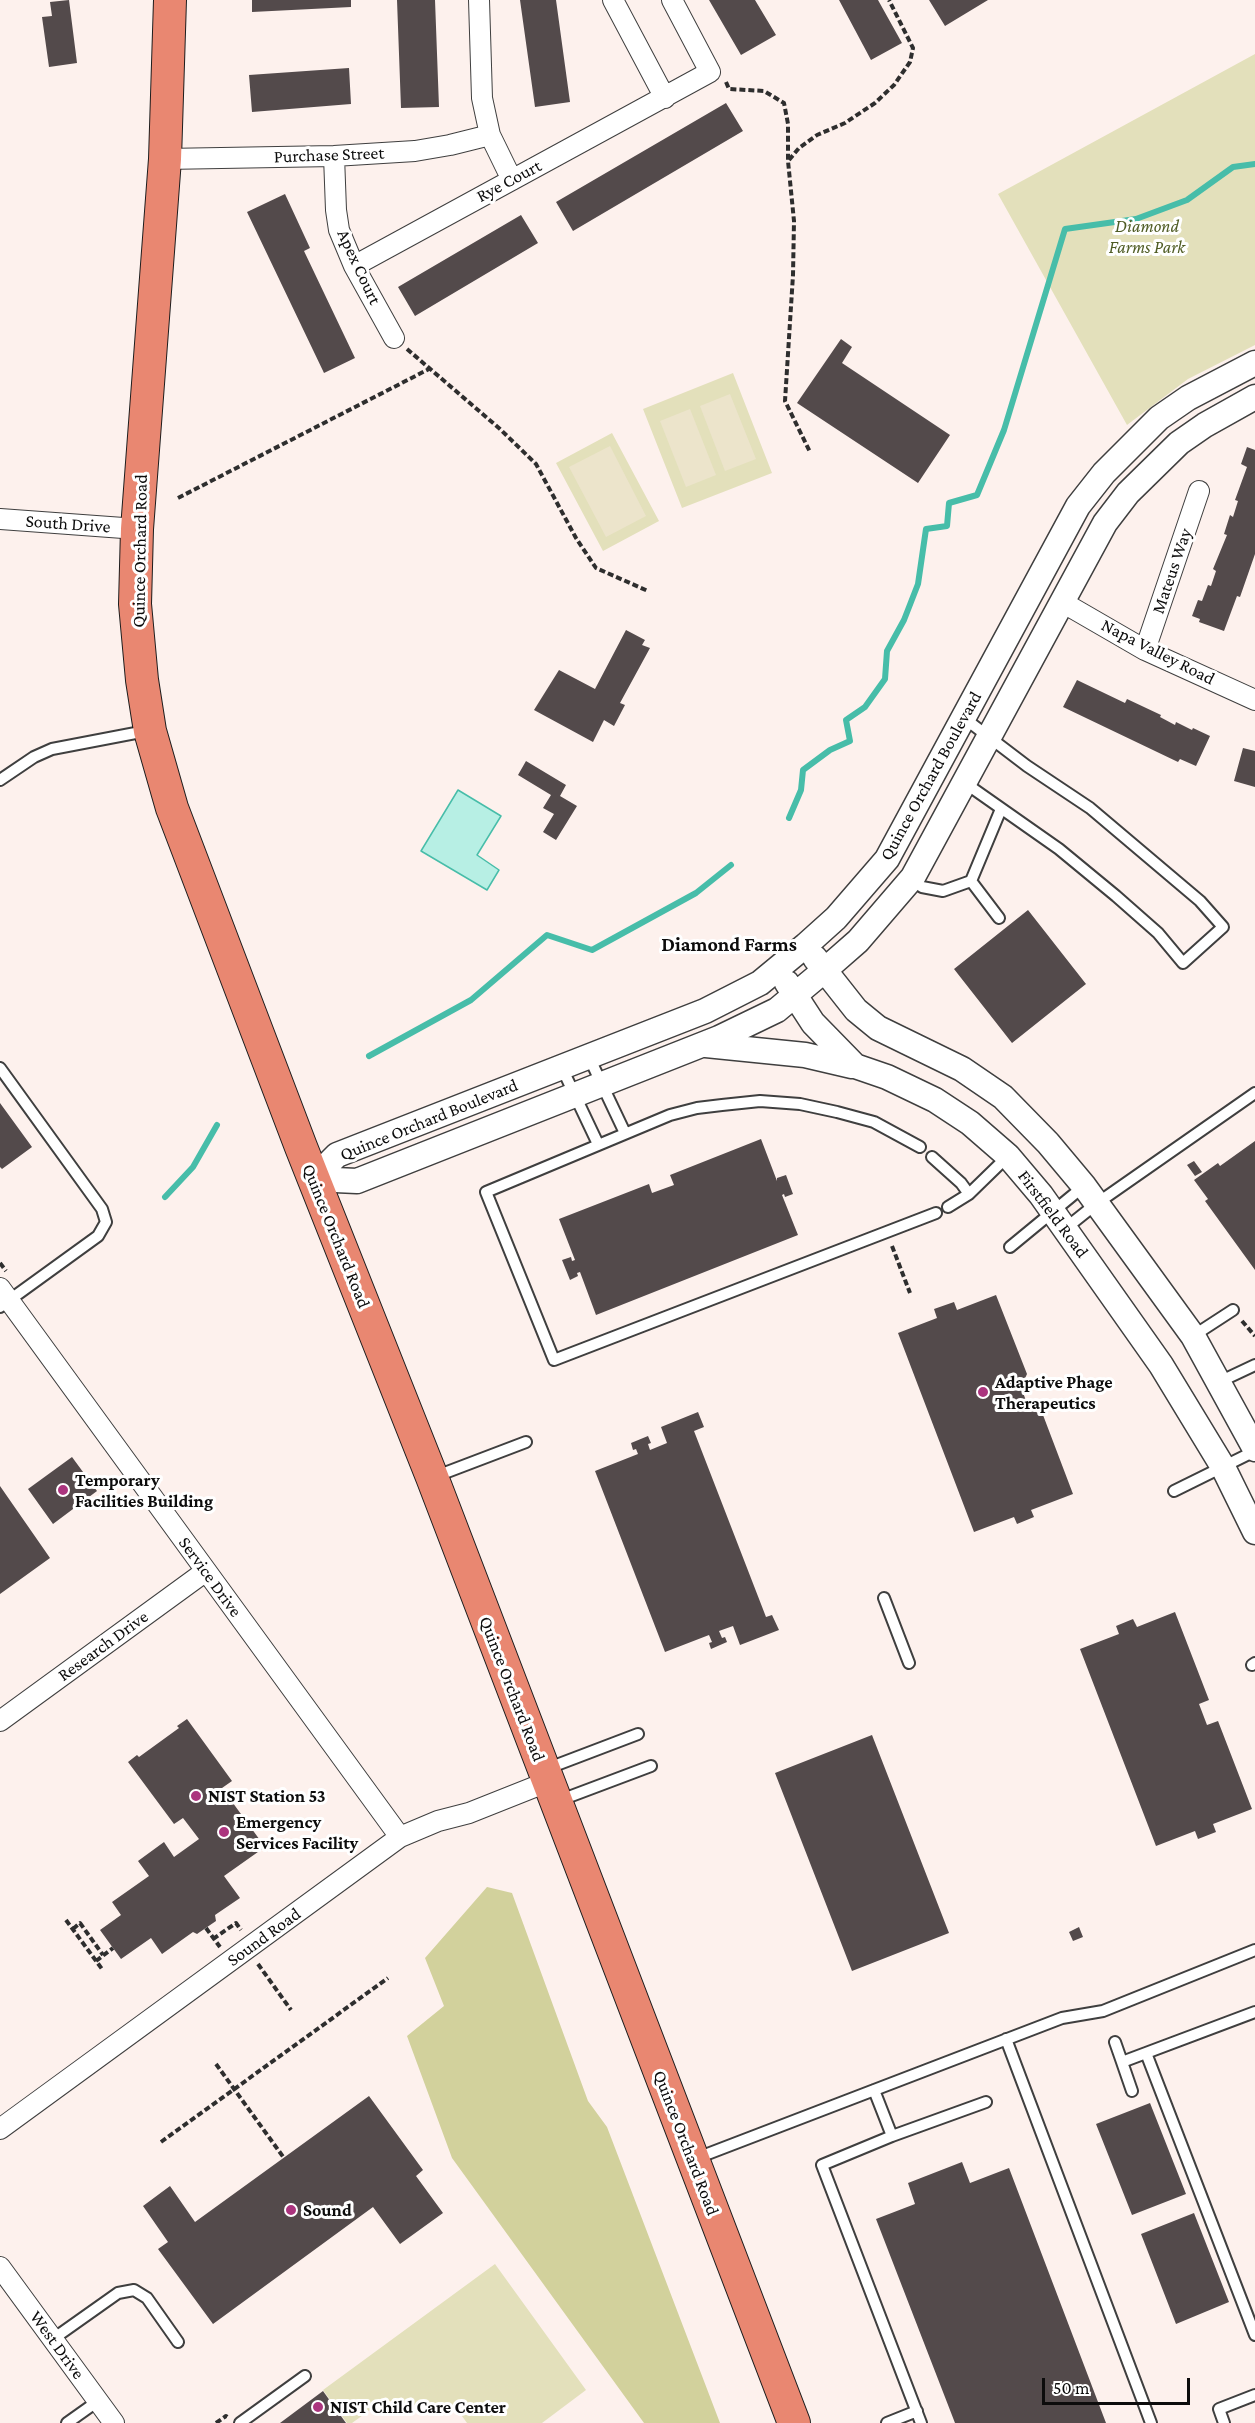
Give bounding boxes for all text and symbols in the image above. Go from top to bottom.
street label: Purchase Street [273,142,385,168]
street label: Rye Court [473,155,545,207]
park label: Diamond Farms Park [1109,215,1185,258]
street label: Apex Court [332,226,386,308]
street label: Quince Orchard Road [128,474,152,628]
street label: South Drive [25,510,111,538]
street label: Mateus Way [1147,525,1197,617]
street label: Napa Valley Road [1098,614,1218,690]
street label: Quince Orchard Boulevard [876,688,986,864]
district label: Diamond Farms [661,933,797,957]
street label: Quince Orchard Boulevard [337,1074,521,1166]
street label: Quince Orchard Road [297,1161,375,1311]
street label: Firstfield Road [1013,1166,1093,1262]
place label: Adaptive Phage Therapeutics [995,1371,1113,1414]
marker: Adaptive Phage Therapeutics [976,1385,990,1399]
place label: Temporary Facilities Building [75,1469,213,1512]
marker: Temporary Facilities Building [56,1483,70,1497]
street label: Service Drive [174,1533,246,1621]
street label: Research Drive [54,1606,152,1686]
street label: Quince Orchard Road [474,1613,550,1765]
place label: NIST Station 53 [208,1785,326,1807]
marker: NIST Station 53 [189,1789,203,1803]
place label: Emergency Services Facility [236,1811,358,1854]
marker: Emergency Services Facility [217,1825,231,1839]
street label: Sound Road [223,1903,305,1971]
street label: Quince Orchard Road [648,2067,724,2219]
place label: Sound [303,2199,352,2221]
marker: Sound [284,2203,298,2217]
street label: West Drive [25,2307,89,2383]
scale bar [1045,2366,1194,2404]
text: 50 m [1053,2378,1090,2398]
place label: NIST Child Care Center [330,2396,506,2418]
marker: NIST Child Care Center [311,2400,325,2414]

